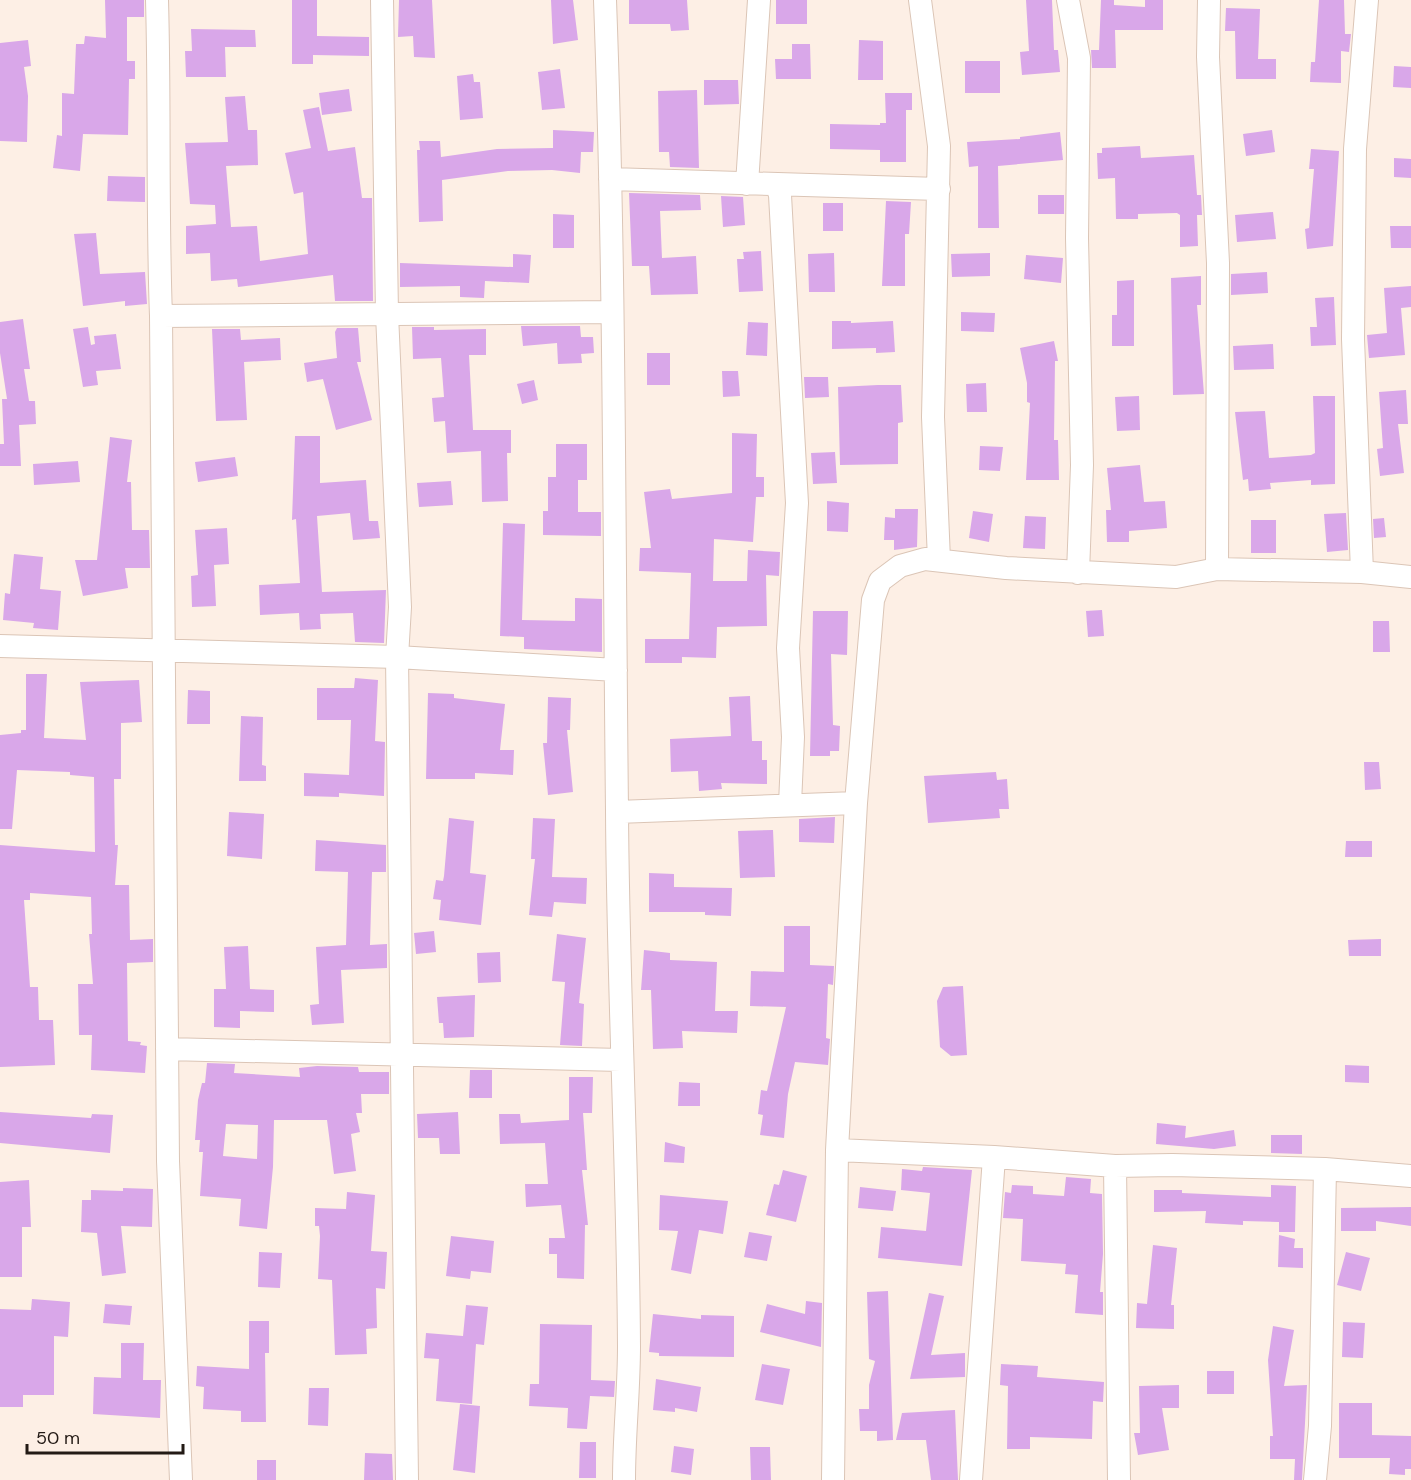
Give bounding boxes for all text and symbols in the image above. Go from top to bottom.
scale bar [27,1417,183,1455]
text: 50 m [36,1426,80,1450]

